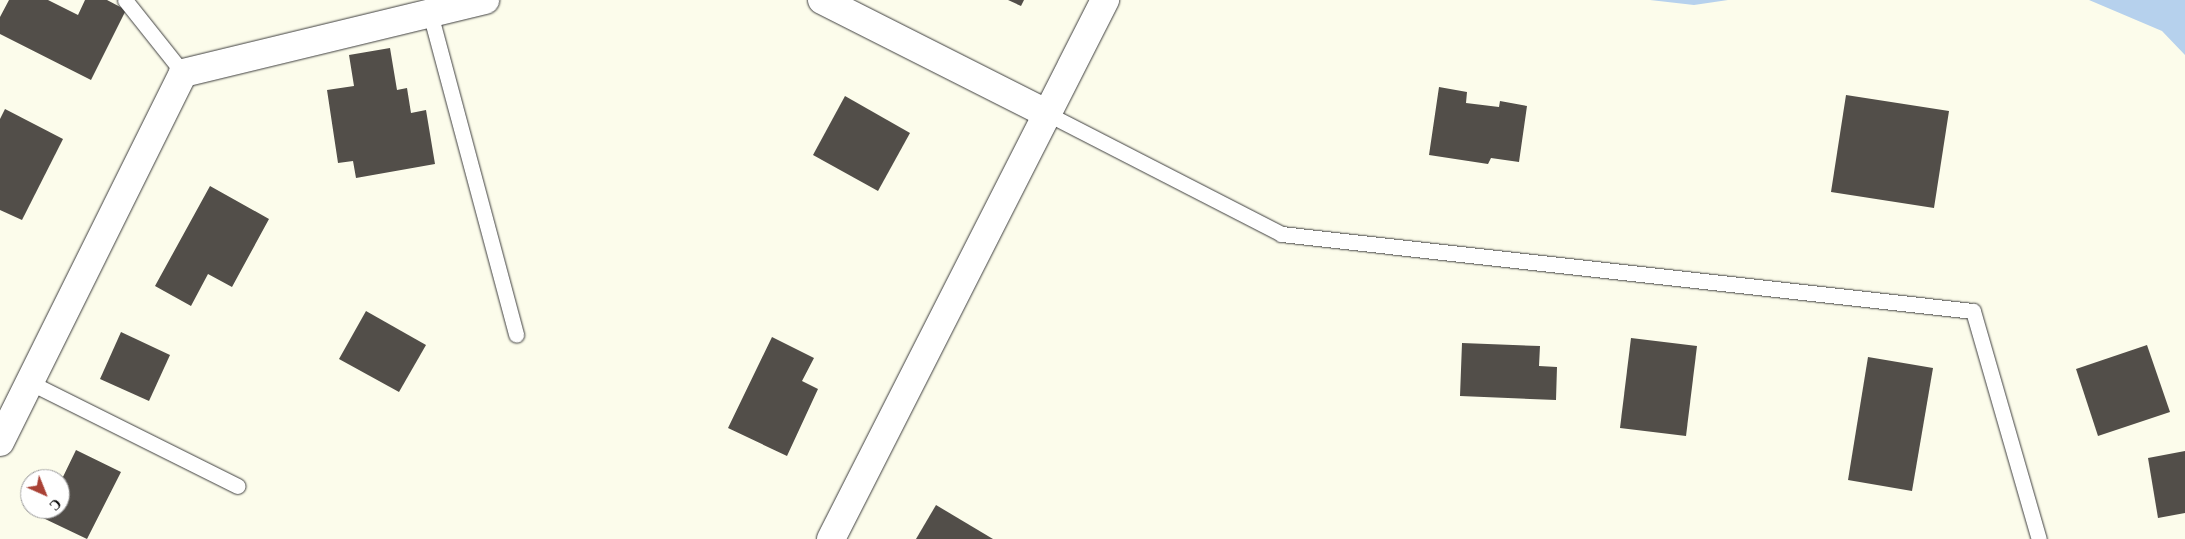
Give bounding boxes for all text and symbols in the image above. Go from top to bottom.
north arrow [20,469,70,519]
text: С [46,496,64,513]

